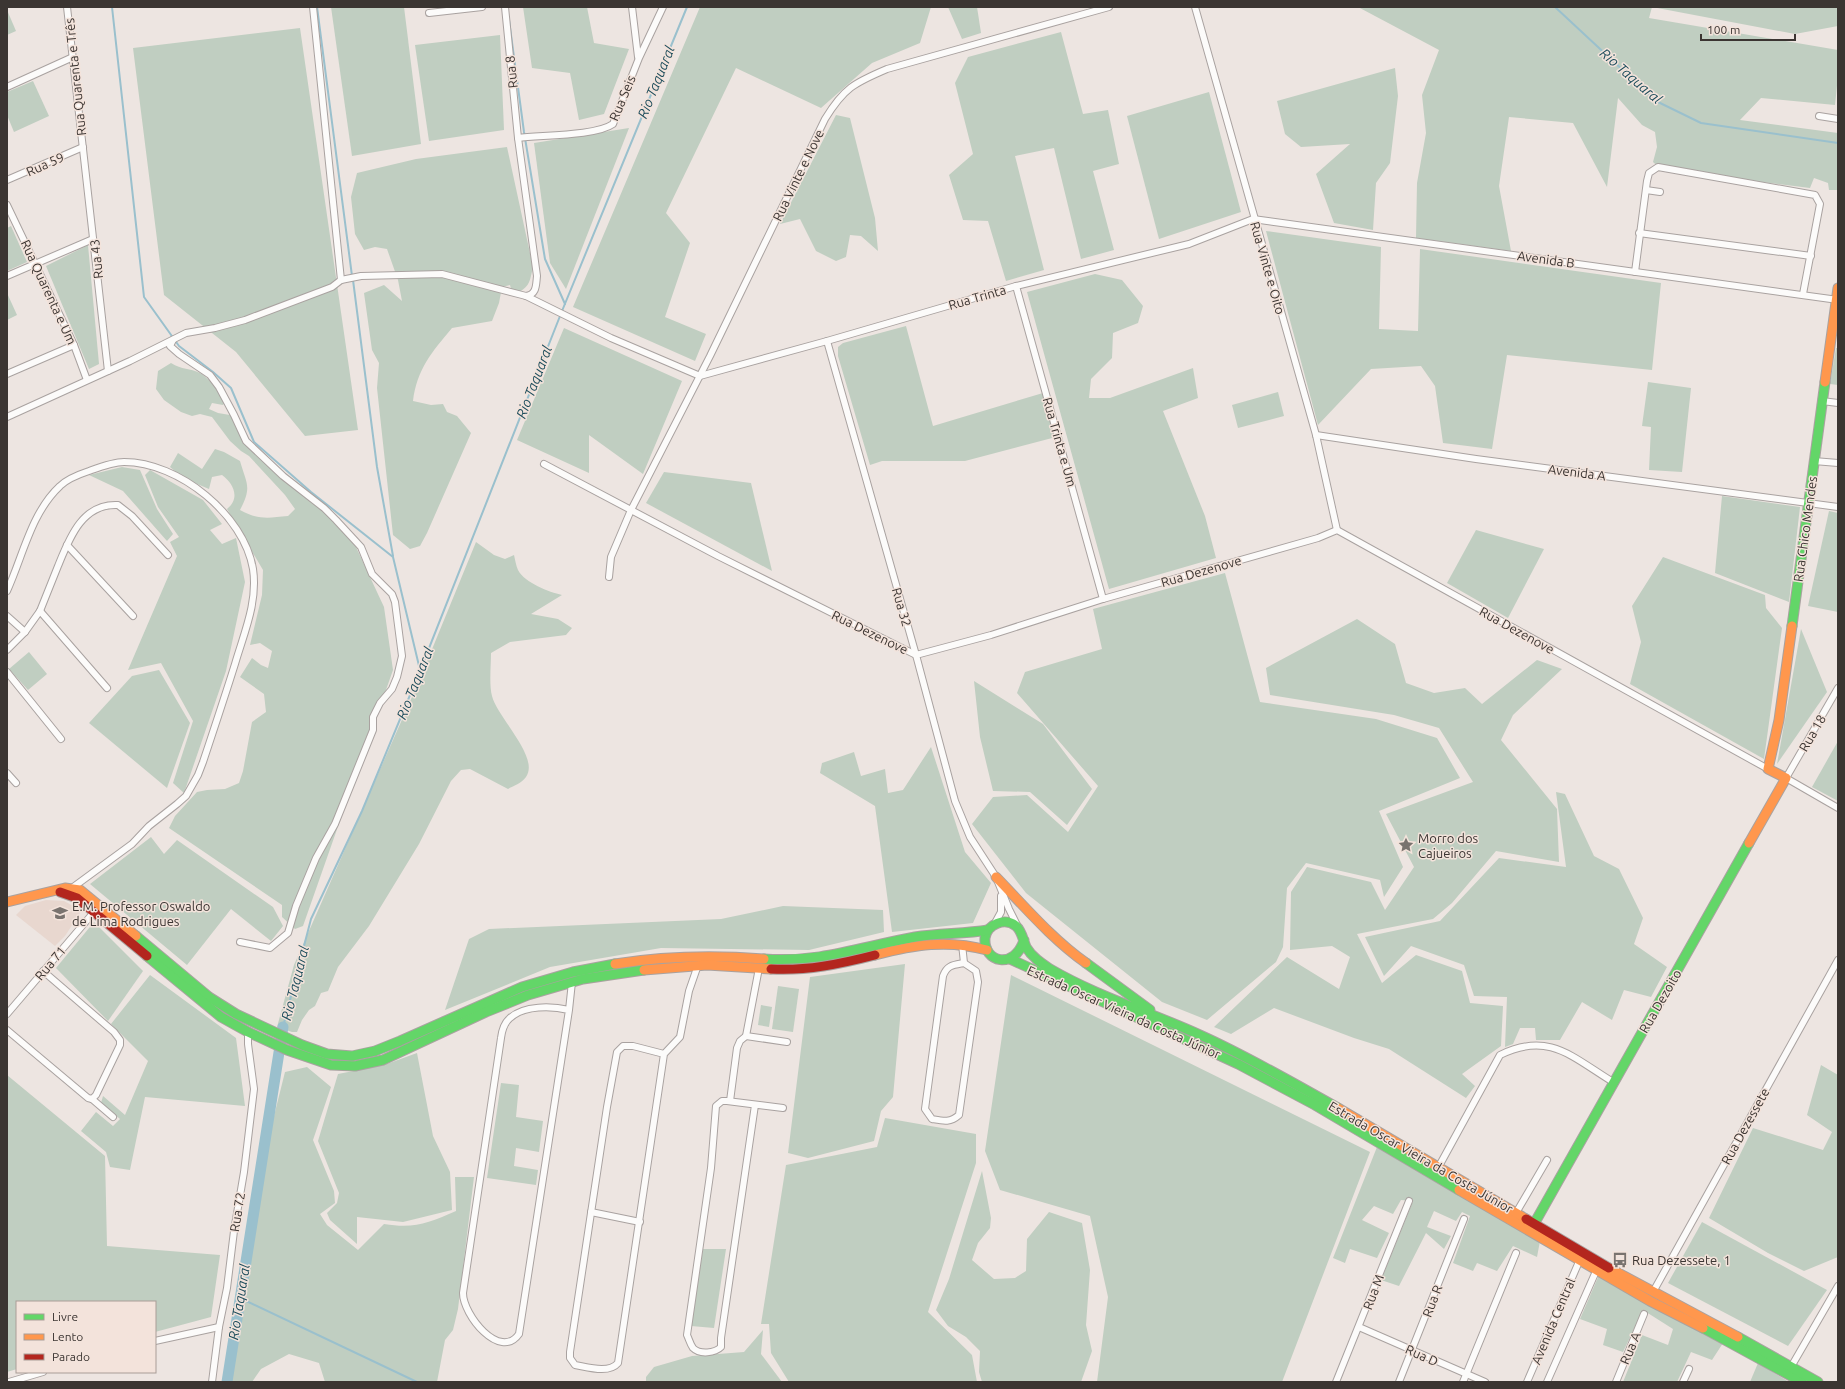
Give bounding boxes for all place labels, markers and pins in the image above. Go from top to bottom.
place label: Morro dos Cajueiros [1418,831,1479,860]
place icon: Morro dos Cajueiros [1397,836,1415,854]
place label: E.M. Professor Oswaldo de Lima Rodrigues [72,899,210,928]
school or university icon: E.M. Professor Oswaldo de Lima Rodrigues [51,904,69,922]
bus stop icon: Rua Dezessete, 1 [1611,1251,1629,1269]
place label: Rua Dezessete, 1 [1632,1253,1731,1268]

